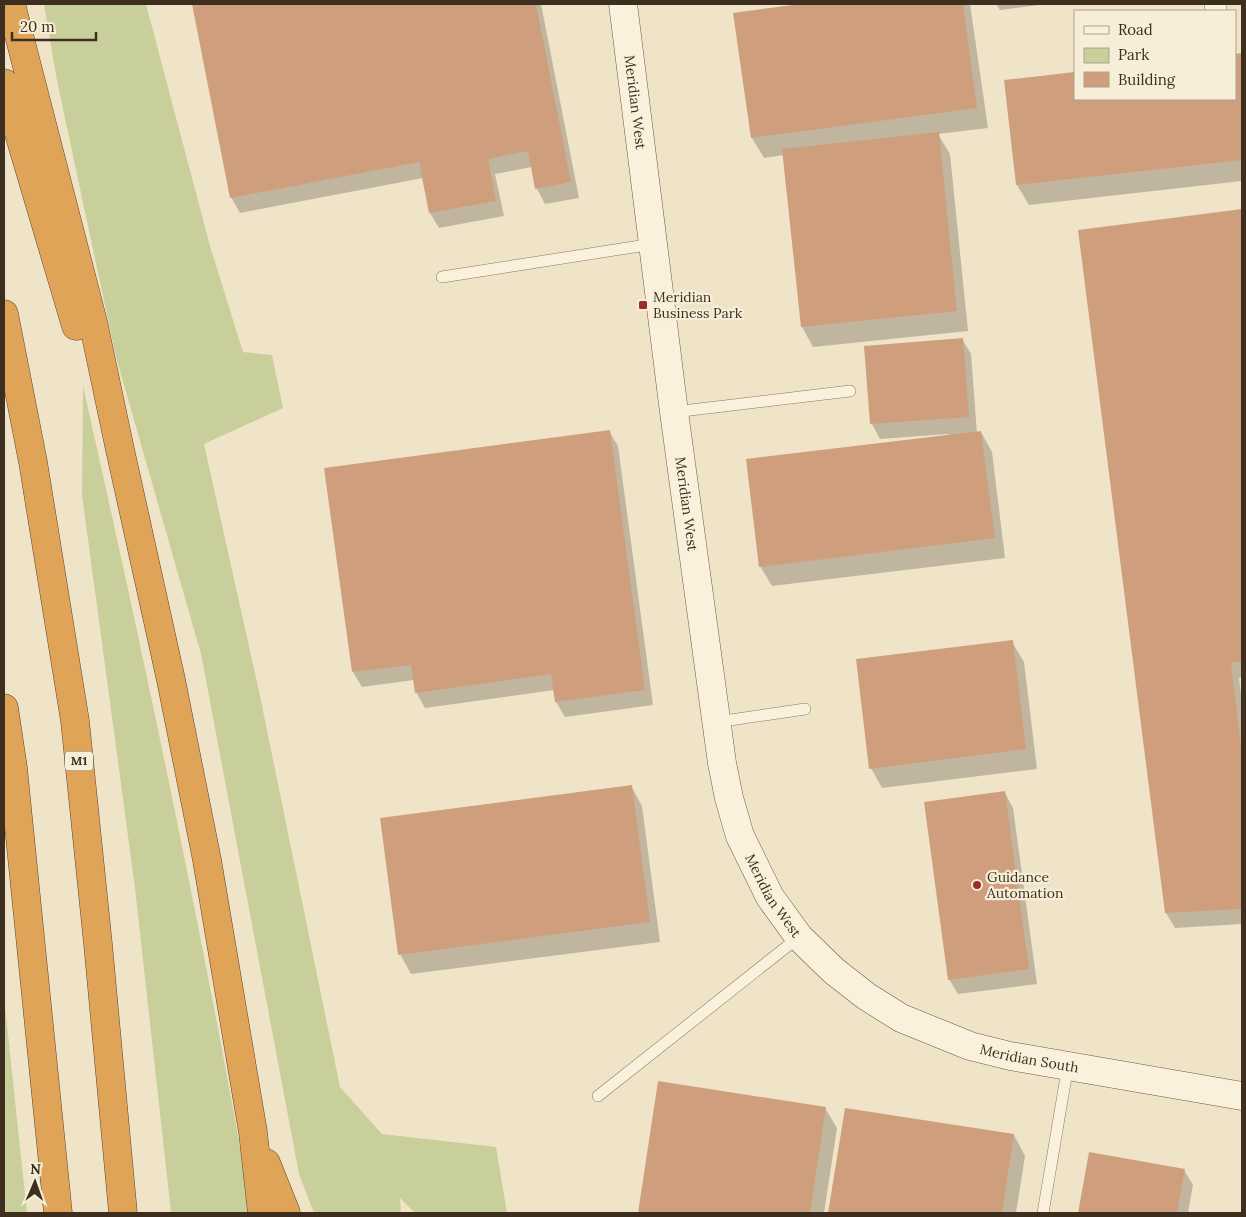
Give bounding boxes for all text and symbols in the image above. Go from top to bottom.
scale bar [12,10,96,42]
legend [1074,10,1236,100]
text: 20 m [20,17,55,36]
text: Road [1118,20,1153,39]
text: Park [1118,45,1149,64]
street label: Meridian West [620,54,650,151]
text: Building [1118,70,1176,89]
place label: Meridian Business Park [653,288,743,322]
marker: Meridian Business Park [637,299,649,311]
street label: Meridian West [671,456,702,553]
road number: M1 [65,751,93,770]
street label: Meridian West [741,851,806,941]
place label: Guidance Automation [986,868,1064,902]
marker: Guidance Automation [971,879,983,891]
street label: Meridian South [978,1040,1080,1077]
north arrow [10,1157,60,1207]
text: N [30,1160,41,1178]

